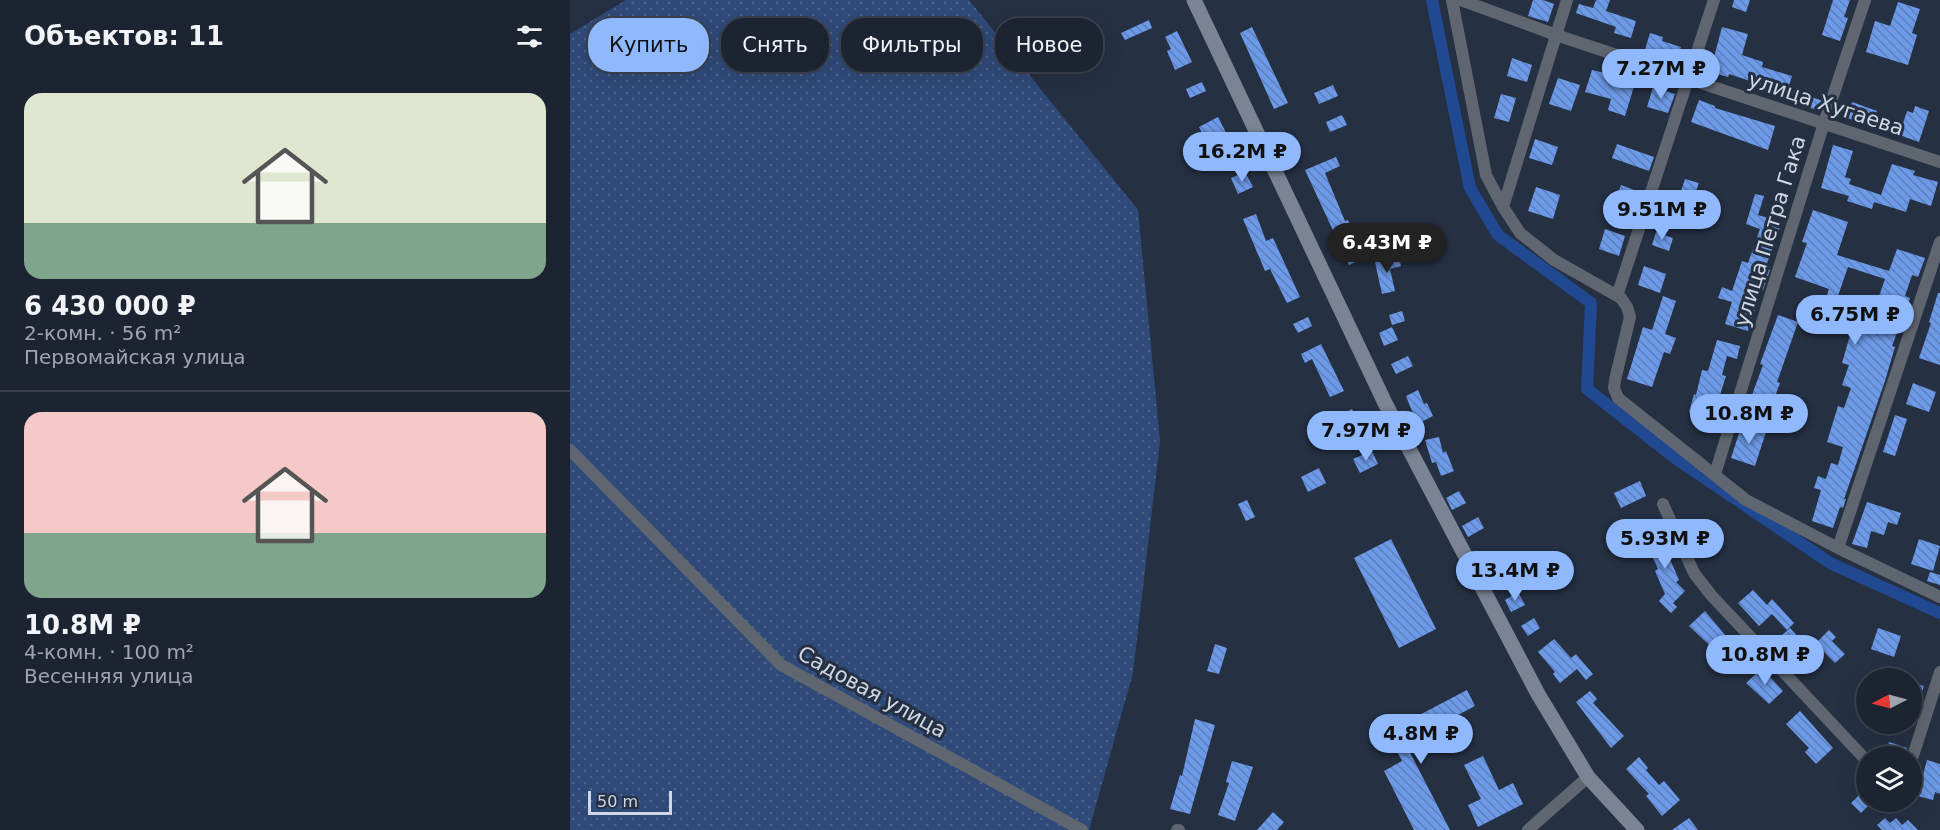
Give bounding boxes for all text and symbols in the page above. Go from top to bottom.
chip: Купить [588,18,709,72]
chip: Снять [721,18,829,72]
chip: Фильтры [841,18,983,72]
chip: Новое [995,18,1103,72]
icon: filters [513,20,546,53]
text: Объектов: 11 [24,21,224,51]
pin: 7.27M ₽ [1606,49,1716,100]
text: 7.27M ₽ [1616,56,1706,80]
street label: улица Хугаева [1745,68,1907,140]
icon: home [231,132,339,240]
pin: 16.2M ₽ [1187,132,1297,183]
street label: улица Петра Гака [1730,133,1810,329]
text: 16.2M ₽ [1197,139,1287,163]
pin: 9.51M ₽ [1607,190,1717,241]
text: 9.51M ₽ [1617,197,1707,221]
pin: 6.43M ₽ [1332,223,1442,274]
text: 6.43M ₽ [1342,230,1432,254]
text: 6 430 000 ₽ [24,291,196,321]
pin: 6.75M ₽ [1800,295,1910,346]
text: 6.75M ₽ [1810,302,1900,326]
text: 2-комн. · 56 m² [24,321,181,345]
text: Первомайская улица [24,345,246,369]
pin: 10.8M ₽ [1694,394,1804,445]
text: 10.8M ₽ [1704,401,1794,425]
pin: 7.97M ₽ [1311,411,1421,462]
text: 7.97M ₽ [1321,418,1411,442]
icon: home [231,451,339,559]
pin: 5.93M ₽ [1610,519,1720,570]
text: 5.93M ₽ [1620,526,1710,550]
pin: 13.4M ₽ [1460,551,1570,602]
text: 13.4M ₽ [1470,558,1560,582]
text: 10.8M ₽ [24,610,141,640]
pin: 10.8M ₽ [1710,635,1820,686]
text: 4-комн. · 100 m² [24,640,194,664]
street label: Садовая улица [794,641,950,743]
text: 10.8M ₽ [1720,642,1810,666]
text: Весенняя улица [24,664,193,688]
north arrow [1856,668,1922,734]
map controls [1856,668,1922,812]
pin: 4.8M ₽ [1372,714,1470,765]
text: 4.8M ₽ [1383,721,1459,745]
button: layers [1856,746,1922,812]
scale bar [588,788,672,816]
text: 50 m [597,792,638,811]

